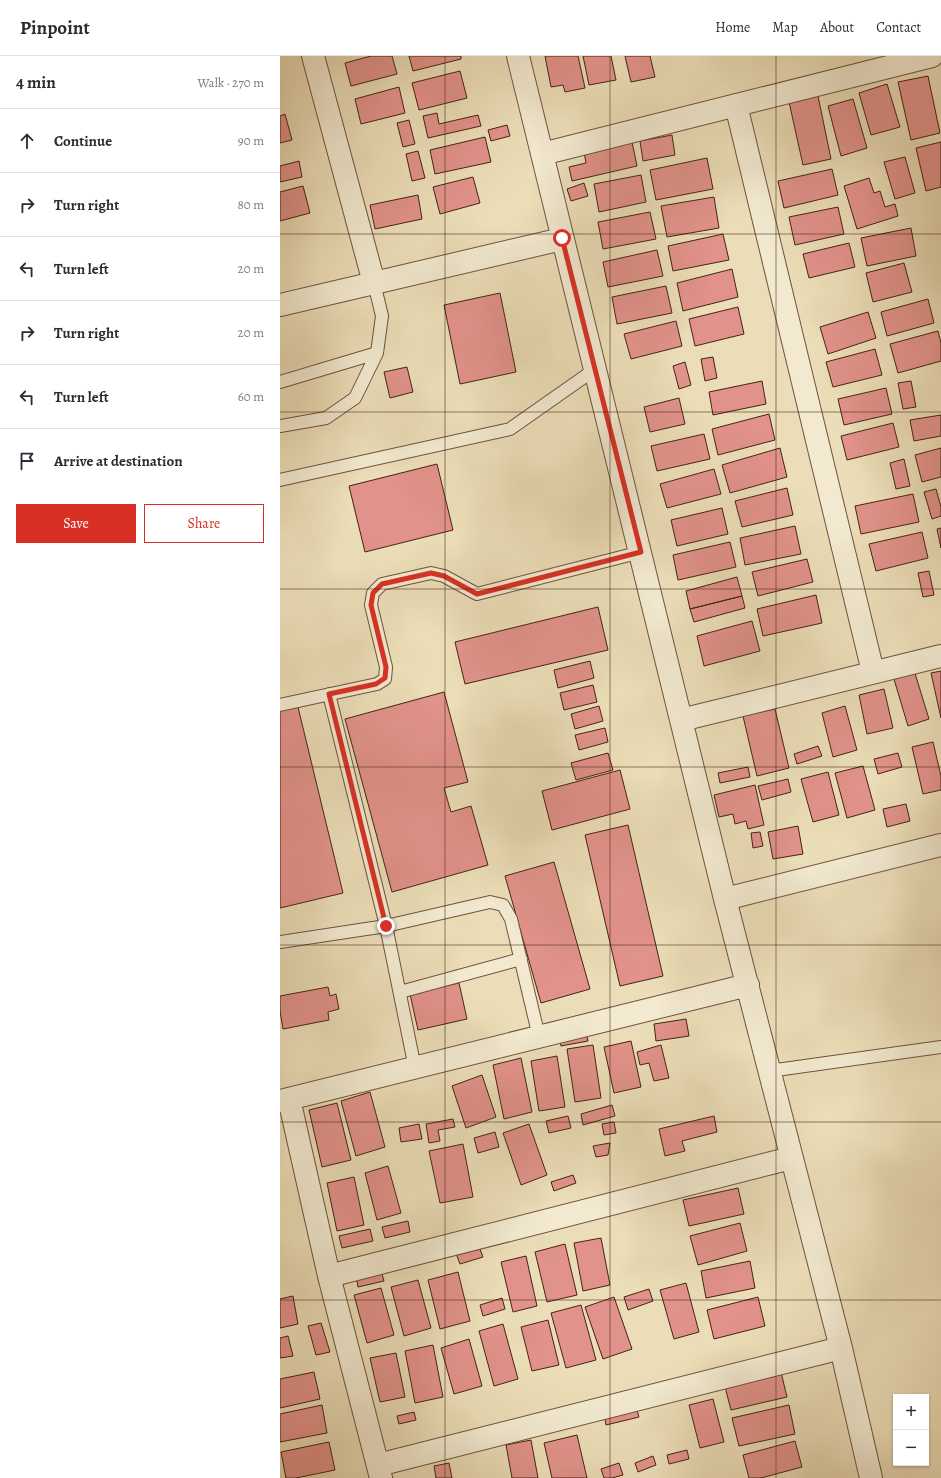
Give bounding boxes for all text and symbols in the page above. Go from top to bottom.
text: Pinpoint [20,15,90,41]
text: Home [715,18,750,37]
text: Map [772,18,798,37]
text: About [820,18,854,37]
text: Contact [876,18,921,37]
text: 4 min [16,71,56,94]
text: Walk · 270 m [198,74,264,91]
icon: ahead [16,130,38,152]
text: Continue [54,131,112,151]
text: 90 m [238,132,264,149]
icon: right [16,194,38,216]
text: Turn right [54,195,119,215]
text: 80 m [237,196,264,213]
route start [553,229,571,247]
icon: left [16,258,38,280]
text: Turn left [54,259,109,279]
text: 20 m [238,260,264,277]
icon: right [16,322,38,344]
text: Turn right [54,323,119,343]
text: 20 m [238,324,264,341]
icon: left [16,386,38,408]
text: Turn left [54,387,109,407]
text: 60 m [238,388,264,405]
icon: arrive [16,450,38,472]
text: Arrive at destination [54,451,183,471]
button: Save [16,504,136,543]
button: Share [144,504,264,543]
route end [377,917,395,935]
map controls [893,1394,929,1466]
button: + [893,1394,929,1430]
button: − [893,1430,929,1466]

